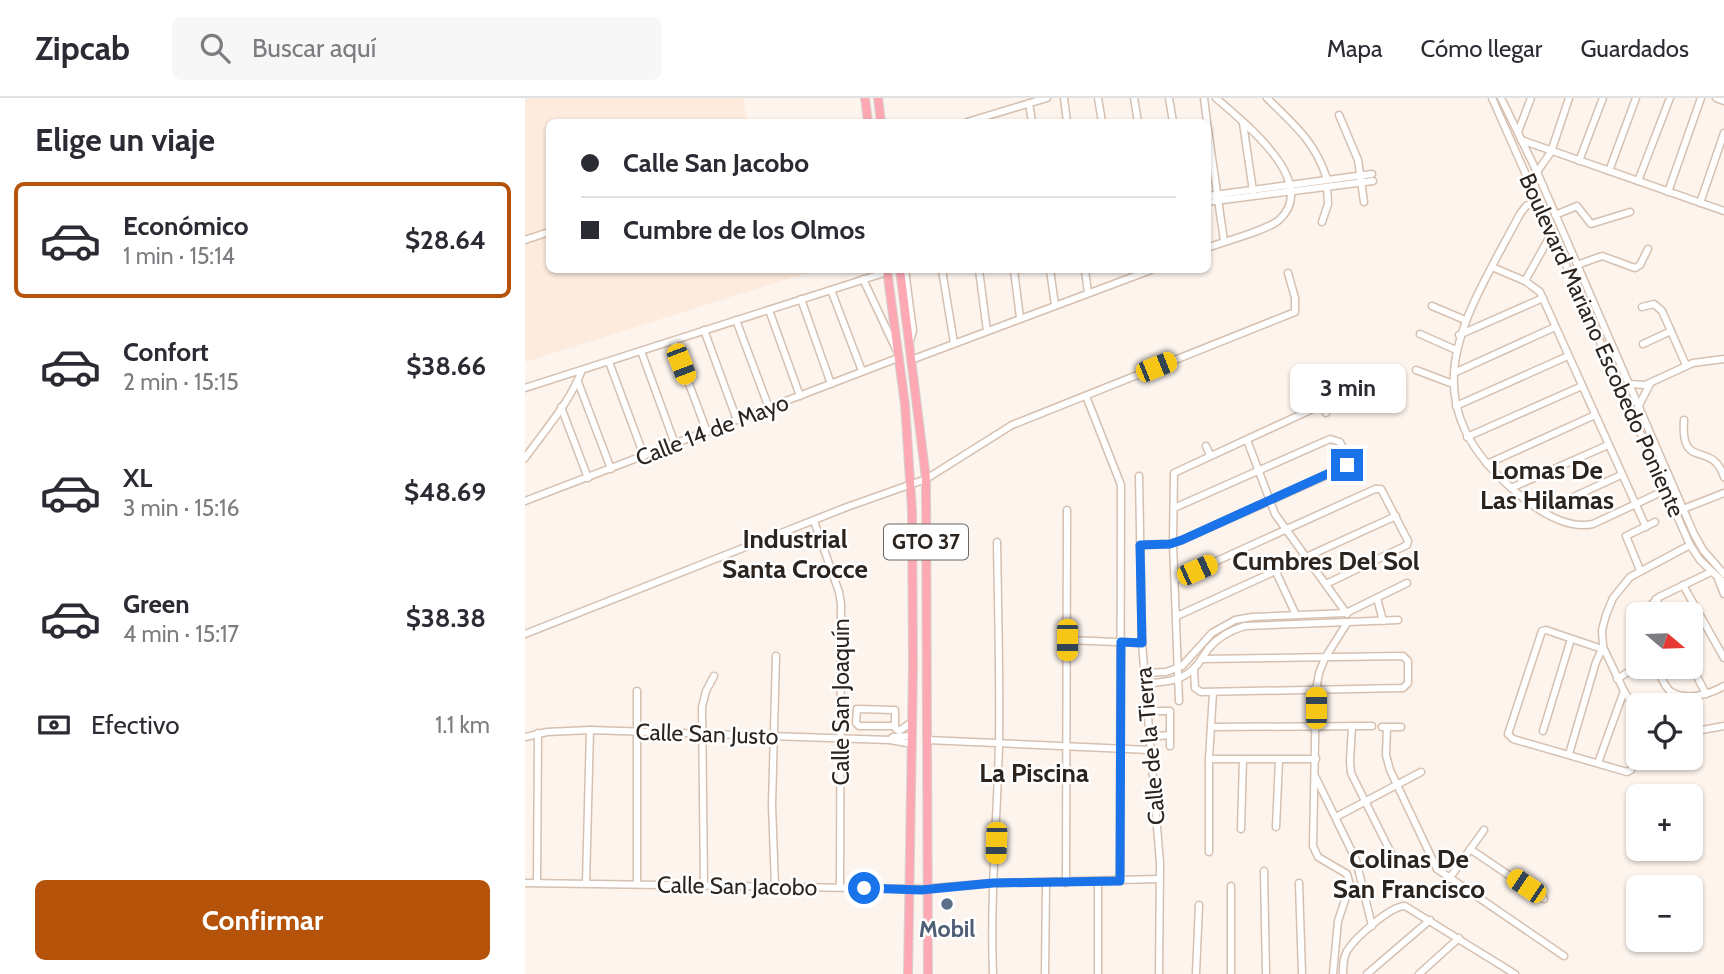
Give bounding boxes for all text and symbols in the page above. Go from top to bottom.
search box [172,17,662,80]
text: Zipcab [35,28,130,68]
icon: search [196,29,234,67]
text: Buscar aquí [252,32,376,64]
text: Mapa [1327,34,1383,63]
text: Cómo llegar [1421,34,1542,63]
text: Guardados [1580,34,1689,63]
text: Elige un viaje [35,120,215,159]
text: Calle San Jacobo [623,147,809,179]
street label: Boulevard Mariano Escobedo Poniente [1513,169,1691,521]
icon: car [39,209,102,272]
text: Económico [123,210,249,242]
text: Cumbre de los Olmos [623,214,865,246]
text: $28.64 [405,224,486,256]
text: 1 min · 15:14 [123,242,235,270]
icon: car [39,335,102,398]
text: Confort [123,336,209,368]
car [664,341,699,387]
car [1133,349,1180,385]
text: $38.66 [406,350,486,382]
callout: 3 min [1289,364,1405,412]
text: 2 min · 15:15 [123,368,239,396]
text: 3 min [1320,374,1376,402]
street label: Calle 14 de Mayo [631,388,793,472]
route end [1331,449,1363,481]
district label: Lomas De Las Hilamas [1480,454,1614,516]
icon: car [39,461,102,524]
text: XL [123,462,152,494]
text: $48.69 [404,476,486,508]
text: 3 min · 15:16 [123,494,240,522]
district label: Industrial Santa Crocce [722,523,868,585]
road number: GTO 37 [884,524,968,560]
district label: Cumbres Del Sol [1232,545,1420,577]
car [1174,552,1221,588]
icon: car [39,587,102,650]
text: Green [123,588,190,620]
text: $38.38 [406,602,486,634]
north arrow [1626,602,1703,679]
map controls [1626,602,1703,952]
street label: Calle San Joaquín [827,618,855,786]
car [1057,619,1078,661]
text: 4 min · 15:17 [123,620,239,648]
street label: Calle de la Tierra [1129,666,1171,826]
car [1306,687,1327,729]
button: locate [1626,693,1703,770]
icon: cash [35,706,73,744]
text: Efectivo [91,709,180,741]
text: 1.1 km [435,711,490,739]
street label: Calle San Justo [635,718,779,750]
district label: La Piscina [979,757,1089,789]
button: + [1626,784,1703,861]
car [985,822,1008,864]
district label: Colinas De San Francisco [1333,843,1485,905]
car [1503,866,1550,906]
street label: Calle San Jacobo [657,871,817,901]
route start [848,872,880,904]
button: − [1626,875,1703,952]
button: Confirmar [35,880,490,960]
marker: Mobil [939,896,955,912]
place label: Mobil [919,915,975,943]

